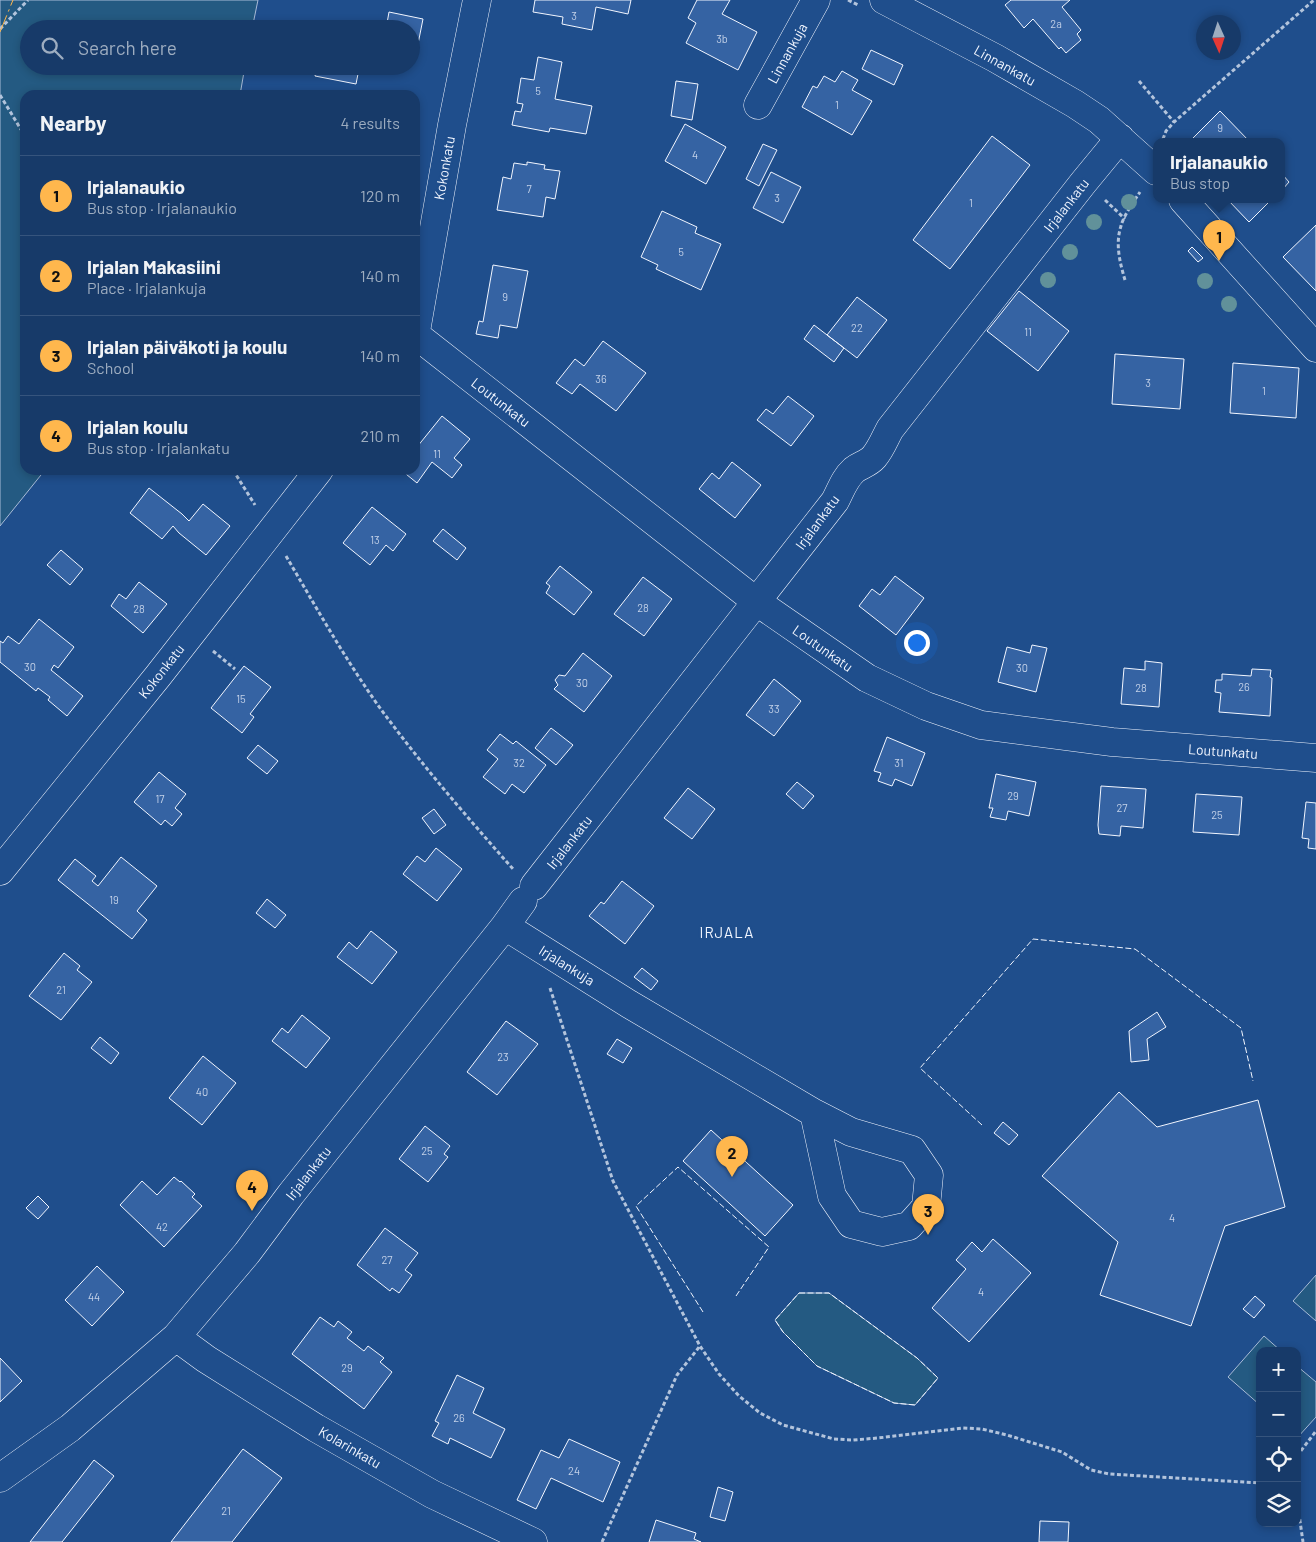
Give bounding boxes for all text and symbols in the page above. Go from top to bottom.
house number: 3 [571,9,577,22]
north arrow [1196,15,1241,60]
house number: 2a [1050,17,1062,30]
search box [20,20,420,75]
street label: Linnankuja [763,20,811,86]
house number: 3b [716,32,728,45]
icon: search [38,34,66,62]
text: Search here [78,36,177,59]
street label: Linnankatu [971,41,1039,89]
house number: 5 [535,84,541,97]
house number: 1 [835,98,839,111]
text: Nearby [40,110,106,135]
text: 4 results [340,113,400,132]
house number: 9 [1217,121,1223,134]
street label: Kokonkatu [430,135,458,201]
popup [1153,138,1285,203]
house number: 4 [692,148,698,161]
text: Irjalanaukio [1170,150,1268,173]
text: Bus stop [1170,173,1230,192]
text: Irjalanaukio [87,175,185,198]
street label: Irjalankatu [1040,175,1092,235]
house number: 7 [526,182,532,195]
text: 1 [53,186,59,205]
text: 120 m [360,186,400,205]
house number: 3 [774,191,780,204]
house number: 1 [969,196,973,209]
text: Bus stop · Irjalanaukio [87,198,237,217]
pin: 1 [1203,220,1235,261]
house number: 5 [678,245,684,258]
text: Irjalan Makasiini [87,255,221,278]
text: 2 [52,266,60,285]
text: 140 m [360,266,400,285]
text: Place · Irjalankuja [87,278,206,297]
house number: 9 [502,290,508,303]
house number: 22 [851,321,863,334]
house number: 11 [1024,325,1032,338]
text: Irjalan päiväkoti ja koulu [87,335,287,358]
text: 3 [52,346,60,365]
text: 140 m [360,346,400,365]
text: School [87,358,134,377]
house number: 36 [595,372,607,385]
street label: Loutunkatu [468,374,534,430]
house number: 3 [1145,376,1151,389]
house number: 1 [1262,384,1266,397]
text: Irjalan koulu [87,415,188,438]
text: 4 [51,426,61,445]
text: 210 m [361,426,400,445]
text: Bus stop · Irjalankatu [87,438,230,457]
house number: 11 [433,447,441,460]
street label: Irjalankatu [791,491,843,553]
house number: 13 [370,533,380,546]
house number: 28 [637,601,649,614]
house number: 28 [133,602,145,615]
street label: Loutunkatu [790,621,856,675]
your location [904,630,930,656]
street label: Kokonkatu [134,640,188,702]
house number: 30 [24,660,36,673]
house number: 30 [1016,661,1028,674]
house number: 30 [576,676,588,689]
house number: 26 [1238,680,1250,693]
house number: 28 [1135,681,1147,694]
house number: 15 [236,692,246,705]
house number: 33 [768,702,780,715]
street label: Loutunkatu [1188,740,1258,762]
house number: 32 [513,756,525,769]
house number: 31 [894,756,904,769]
house number: 29 [1007,789,1019,802]
house number: 17 [155,792,165,805]
house number: 27 [1116,801,1128,814]
house number: 25 [1211,808,1223,821]
street label: Irjalankatu [543,812,595,872]
house number: 19 [109,893,119,906]
district label: IRJALA [700,923,754,941]
street label: Irjalankuja [536,941,598,989]
house number: 21 [56,983,66,996]
house number: 23 [497,1050,509,1063]
house number: 40 [196,1085,208,1098]
pin: 2 [716,1136,748,1177]
street label: Irjalankatu [282,1143,334,1203]
house number: 25 [421,1144,433,1157]
pin: 4 [236,1170,268,1211]
pin: 3 [912,1194,944,1235]
house number: 4 [1169,1211,1175,1224]
house number: 42 [156,1220,168,1233]
house number: 27 [381,1253,393,1266]
house number: 4 [978,1285,984,1298]
house number: 44 [88,1290,100,1303]
map controls [1256,1347,1301,1527]
button: + [1256,1347,1301,1392]
house number: 29 [341,1361,353,1374]
button: − [1256,1392,1301,1437]
house number: 26 [453,1411,465,1424]
street label: Kolarinkatu [316,1422,384,1472]
button: locate [1256,1437,1301,1482]
house number: 24 [568,1464,580,1477]
button: layers [1256,1482,1301,1527]
house number: 21 [221,1504,231,1517]

